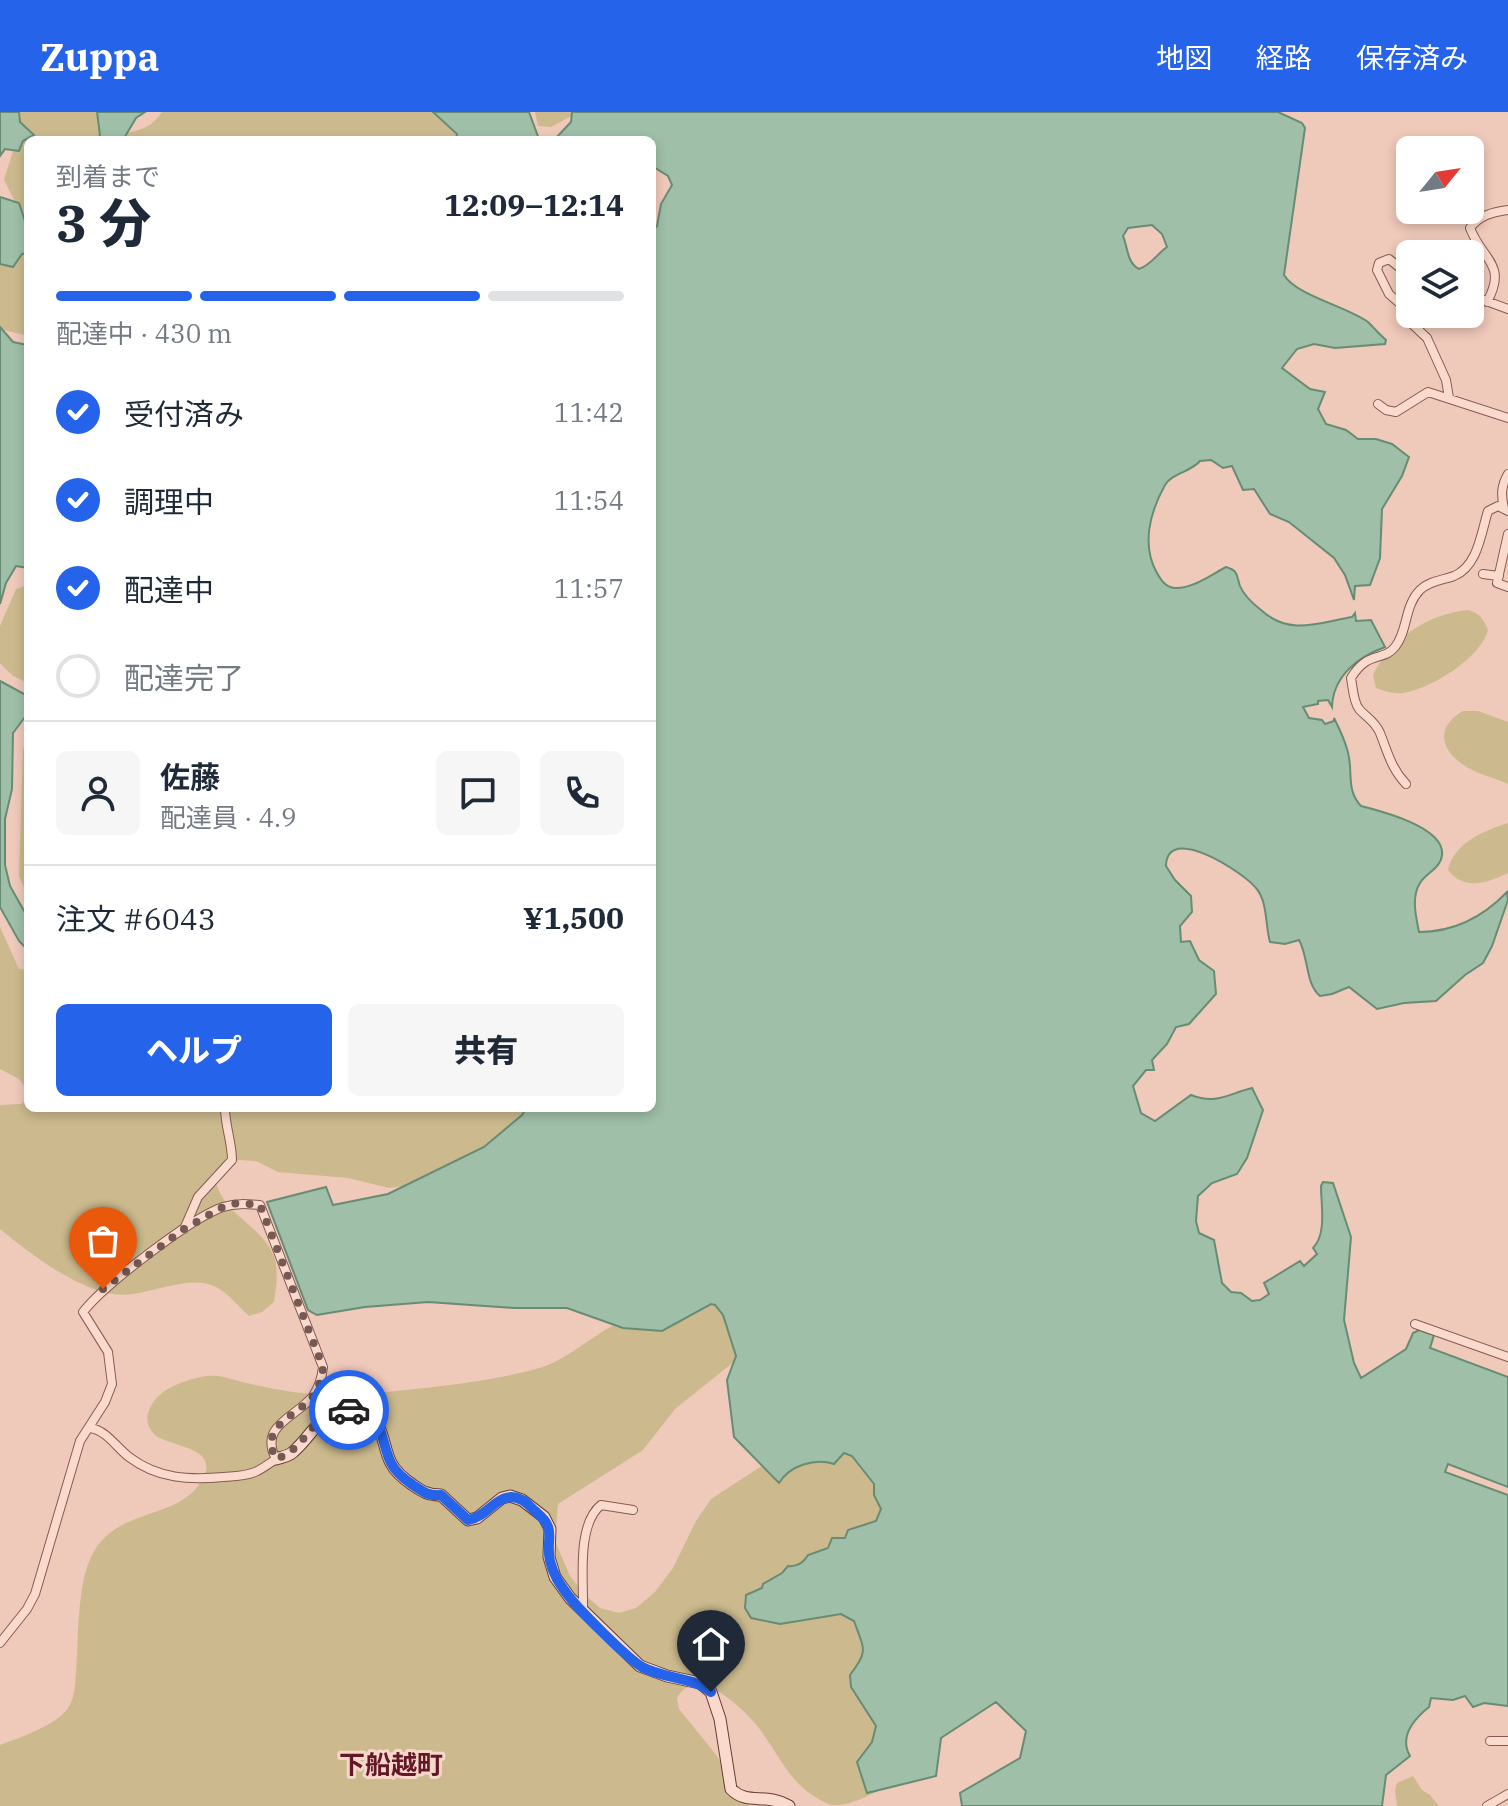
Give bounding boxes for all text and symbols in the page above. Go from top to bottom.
text: Zuppa [40,32,159,81]
text: 地図 [1156,39,1212,76]
text: 経路 [1256,39,1312,76]
text: 保存済み [1356,39,1468,76]
north arrow [1396,136,1484,224]
map controls [1396,136,1484,328]
text: 到着まで [56,159,160,193]
text: 12:09–12:14 [444,185,624,224]
text: 3 分 [56,189,151,256]
button: layers [1396,240,1484,328]
text: 配達中 · 430 m [56,316,232,350]
icon: check [56,390,100,434]
text: 受付済み [124,394,244,433]
text: 11:42 [554,395,624,429]
icon: check [56,478,100,522]
text: 調理中 [124,482,214,521]
text: 11:54 [554,483,624,517]
icon: check [56,566,100,610]
text: 配達中 [124,570,214,609]
text: 11:57 [554,571,624,605]
text: 配達完了 [124,658,244,697]
button: person [56,751,140,835]
button: chat [436,751,520,835]
button: phone [540,751,624,835]
text: 佐藤 [160,757,220,796]
text: 配達員 · 4.9 [160,800,297,834]
text: ¥1,500 [523,898,624,937]
text: 注文 #6043 [56,899,216,938]
button: ヘルプ [56,1004,332,1096]
button: 共有 [348,1004,624,1096]
pin [69,1207,137,1289]
icon: bag [81,1219,125,1263]
courier [309,1370,389,1450]
icon: car [327,1388,371,1432]
pin [677,1610,745,1692]
icon: home [689,1622,733,1666]
district label: 下船越町 [339,1747,443,1781]

